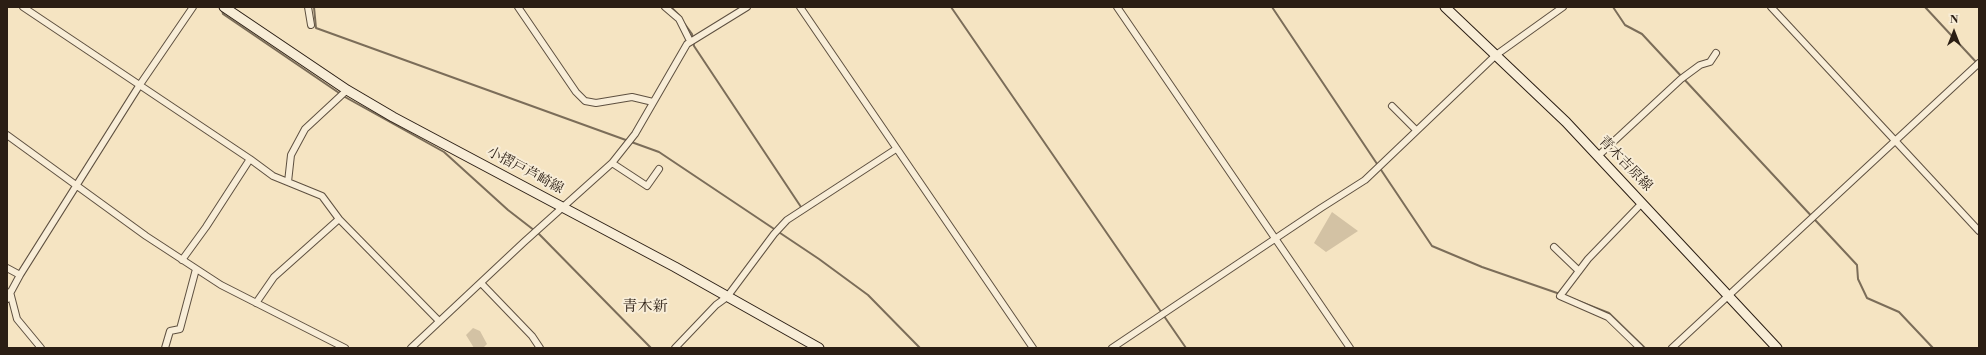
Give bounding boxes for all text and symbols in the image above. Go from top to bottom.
north arrow [1934,12,1974,52]
text: N [1950,13,1958,27]
street label: 青木吉原線 [1595,133,1655,195]
street label: 小摺戸芦崎線 [484,144,566,198]
district label: 青木新 [623,298,667,316]

